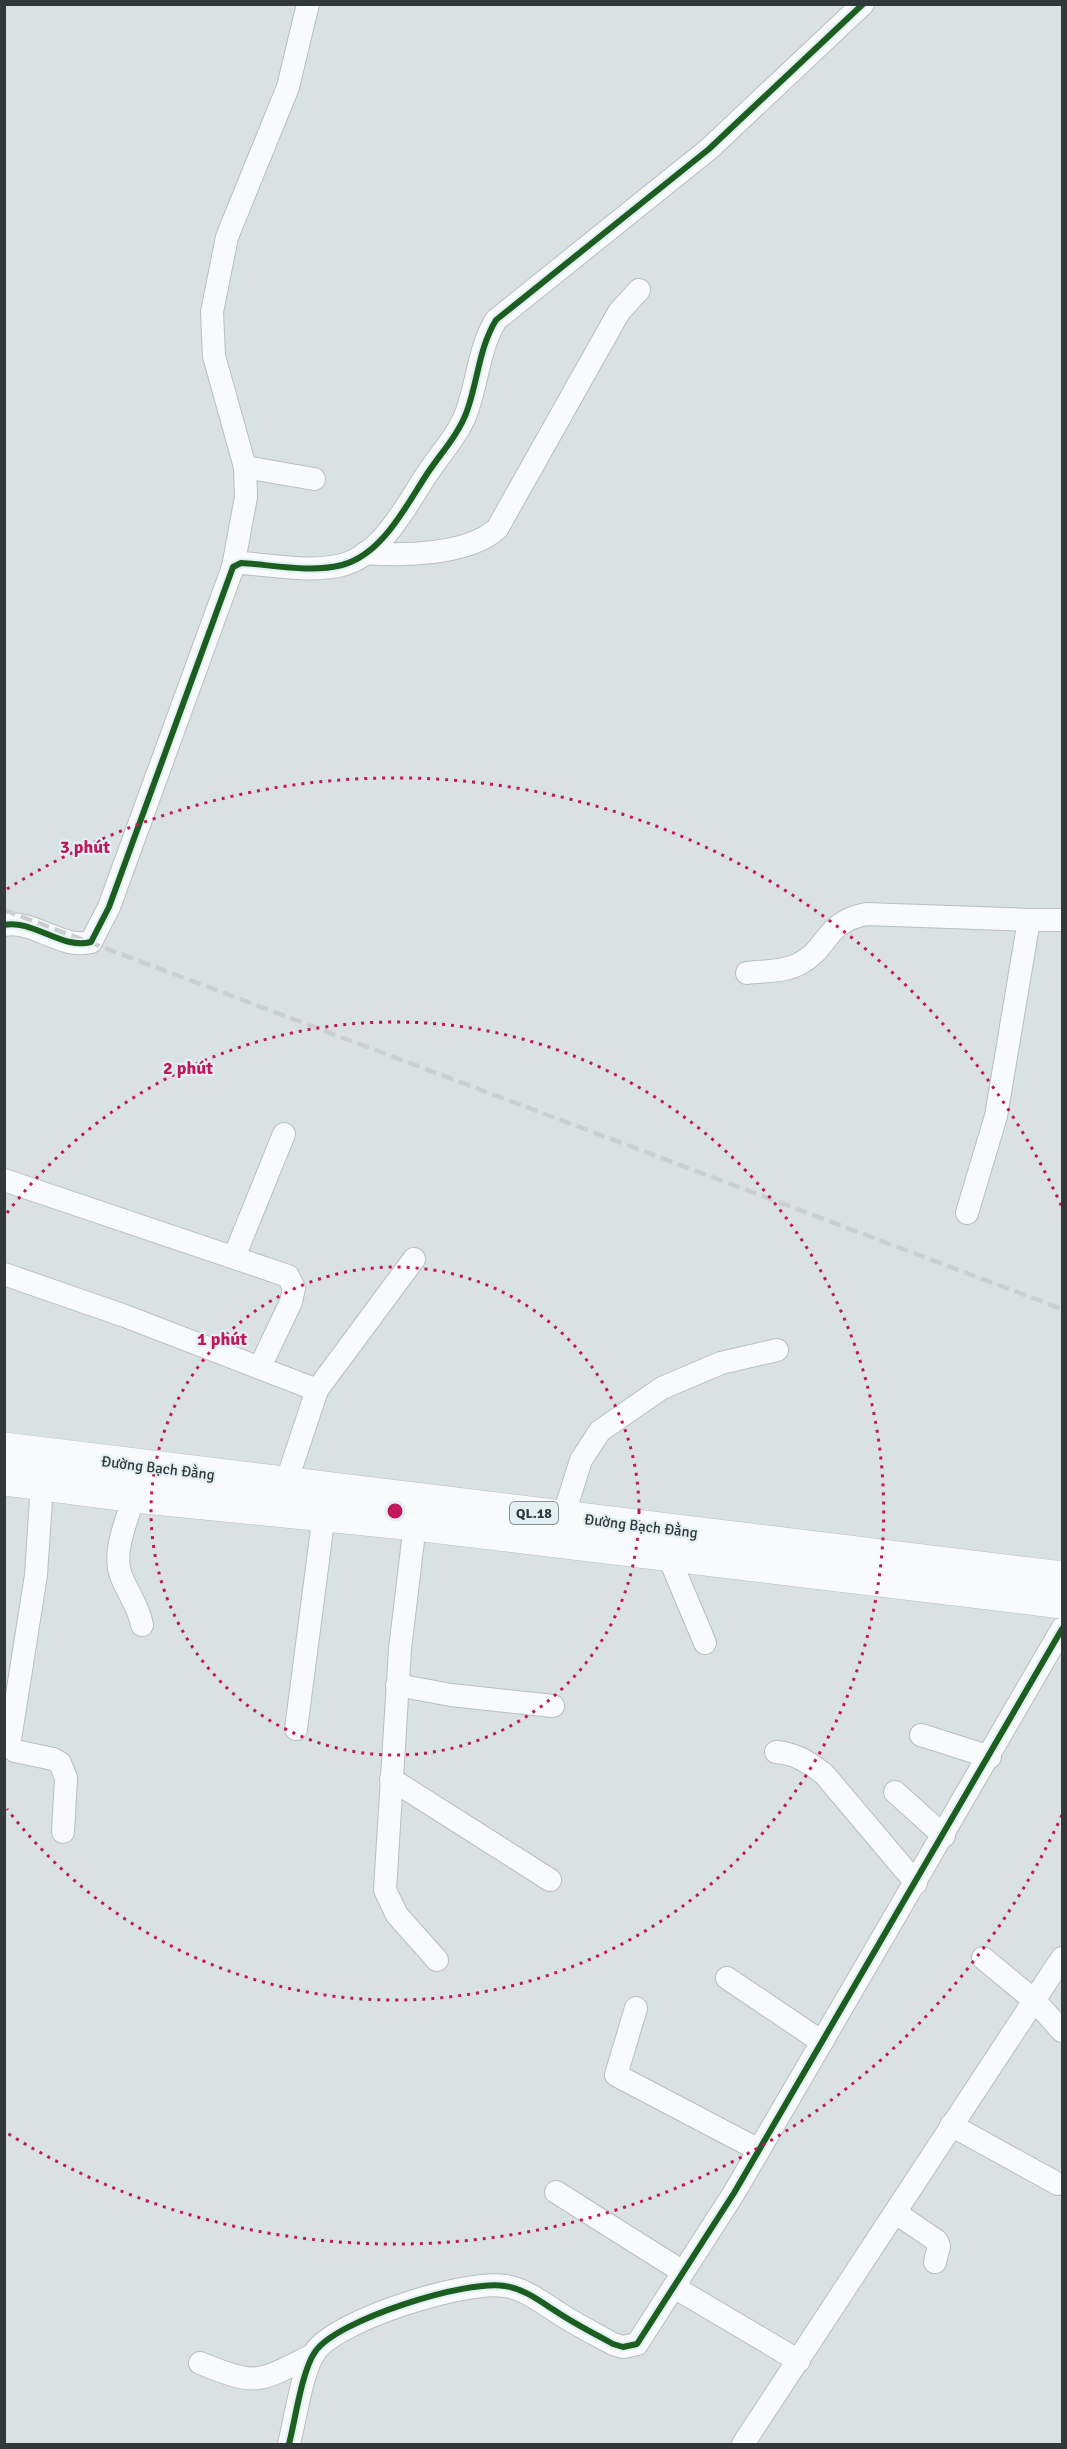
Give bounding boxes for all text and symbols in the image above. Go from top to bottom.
text: 3 phút [60,836,110,858]
text: 2 phút [163,1057,213,1079]
text: 1 phút [197,1328,247,1350]
street label: Đường Bạch Đằng [100,1451,216,1484]
centre of rings [385,1501,405,1521]
road number: QL.18 [510,1502,558,1524]
street label: Đường Bạch Đằng [583,1509,699,1542]

